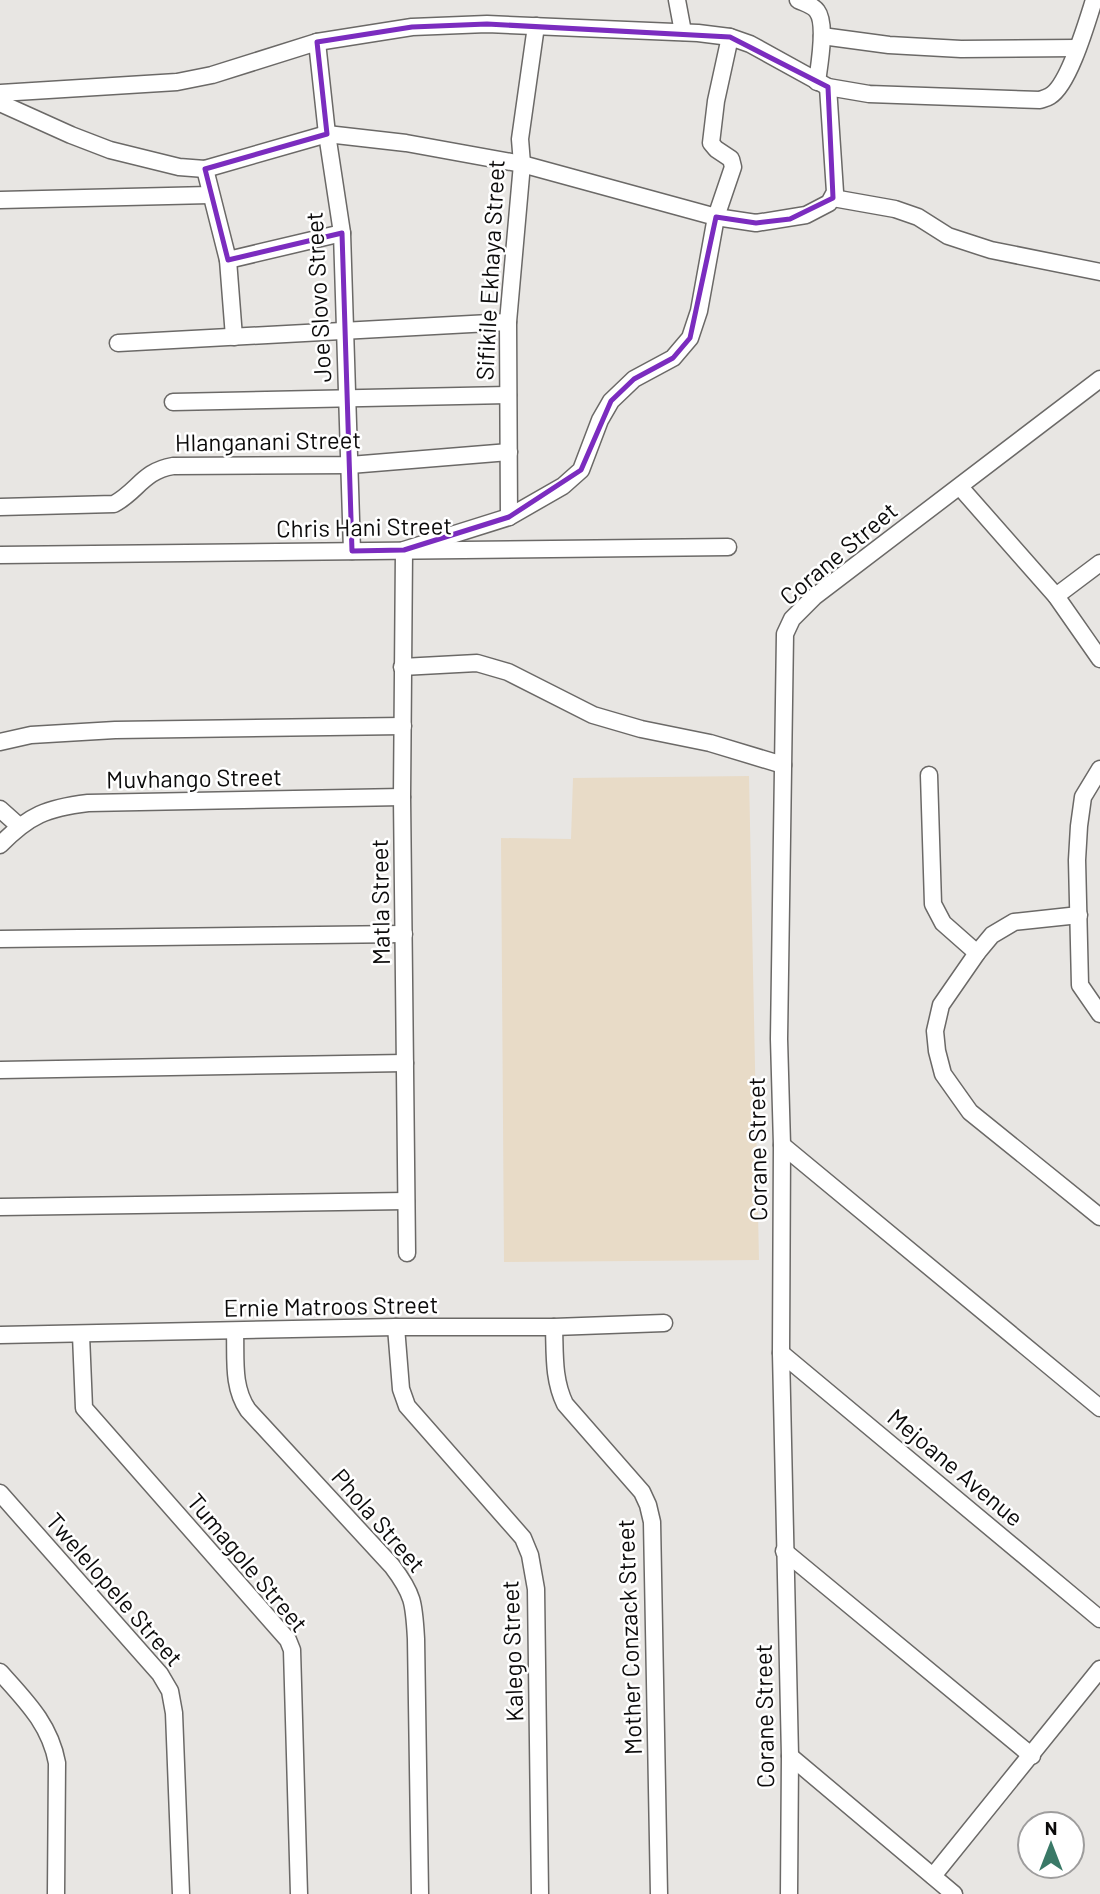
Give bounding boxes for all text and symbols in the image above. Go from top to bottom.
street label: Sifikile Ekhaya Street [469,159,510,381]
street label: Joe Slovo Street [299,211,336,383]
street label: Hlanganani Street [175,424,361,457]
street label: Corane Street [773,495,903,610]
street label: Chris Hani Street [276,510,452,543]
street label: Muvhango Street [106,761,282,794]
street label: Matla Street [364,839,395,965]
street label: Corane Street [741,1077,772,1222]
street label: Ernie Matroos Street [223,1289,439,1322]
street label: Mejoane Avenue [882,1402,1030,1532]
street label: Phola Street [326,1462,432,1578]
street label: Tumagole Street [182,1487,315,1637]
street label: Twelelopele Street [41,1506,190,1672]
street label: Mother Conzack Street [610,1518,647,1756]
street label: Kalego Street [495,1580,528,1722]
street label: Corane Street [748,1644,779,1789]
north arrow [1016,1810,1086,1880]
text: N [1045,1816,1057,1839]

